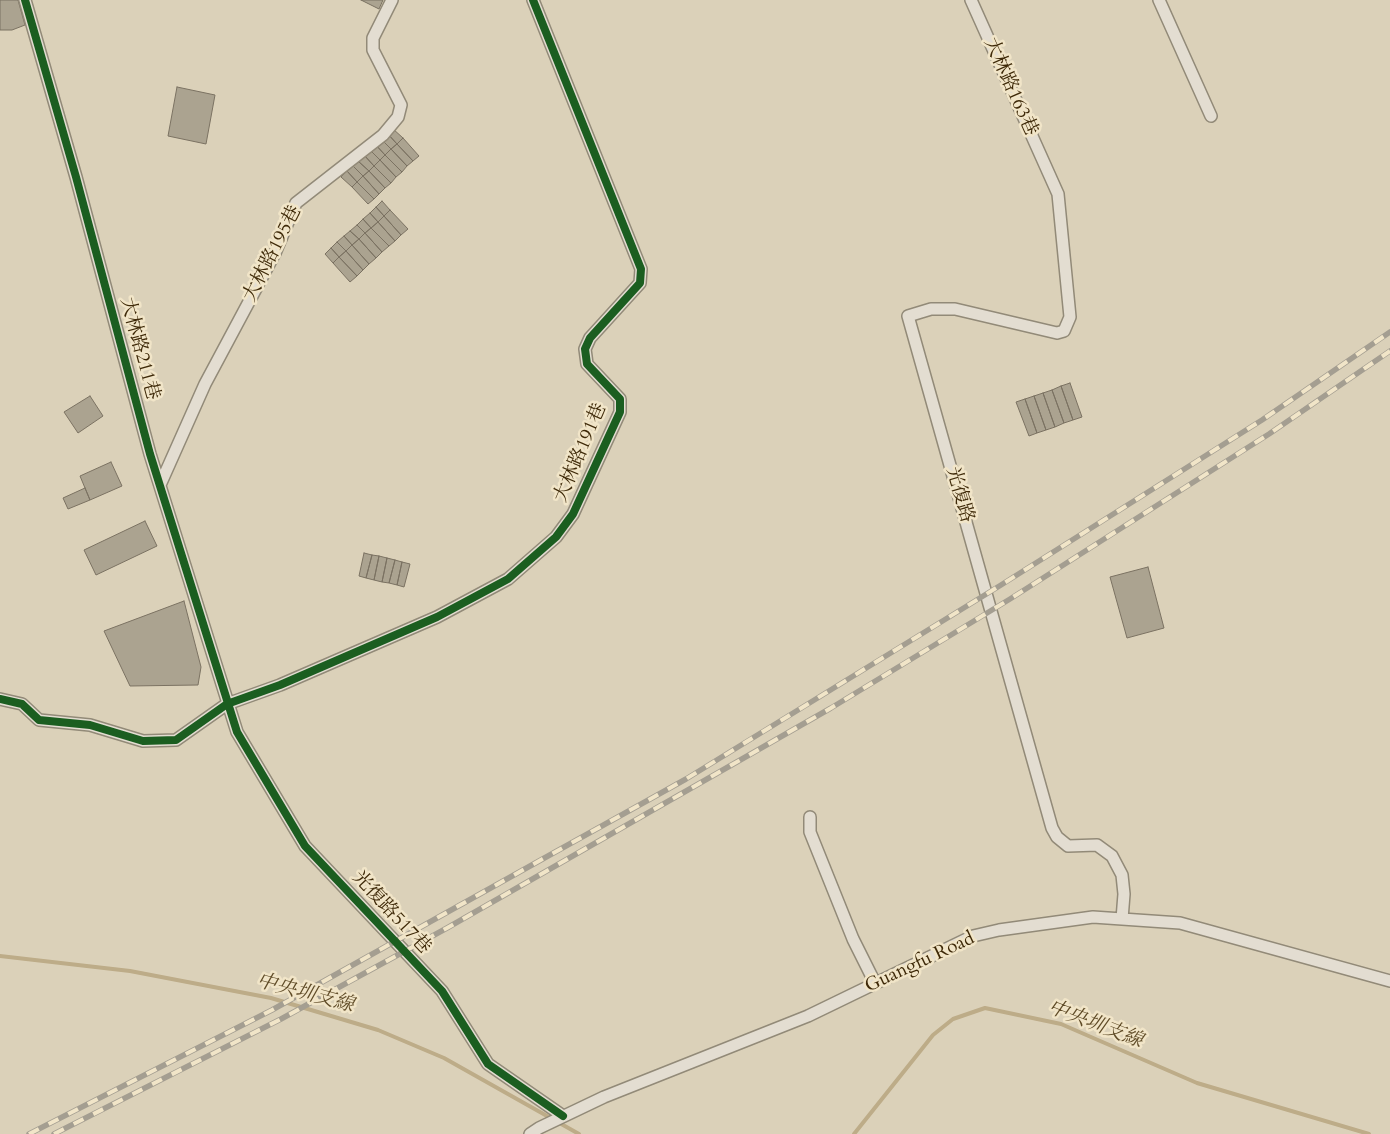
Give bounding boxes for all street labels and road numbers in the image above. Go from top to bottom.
street label: 大林路163巷 [978,34,1042,140]
street label: 大林路195巷 [239,202,307,306]
street label: 大林路211巷 [114,295,164,403]
street label: 大林路191巷 [550,400,612,506]
street label: 光復路 [940,464,978,526]
street label: 光復路517巷 [347,867,435,959]
street label: Guangfu Road [862,928,978,998]

